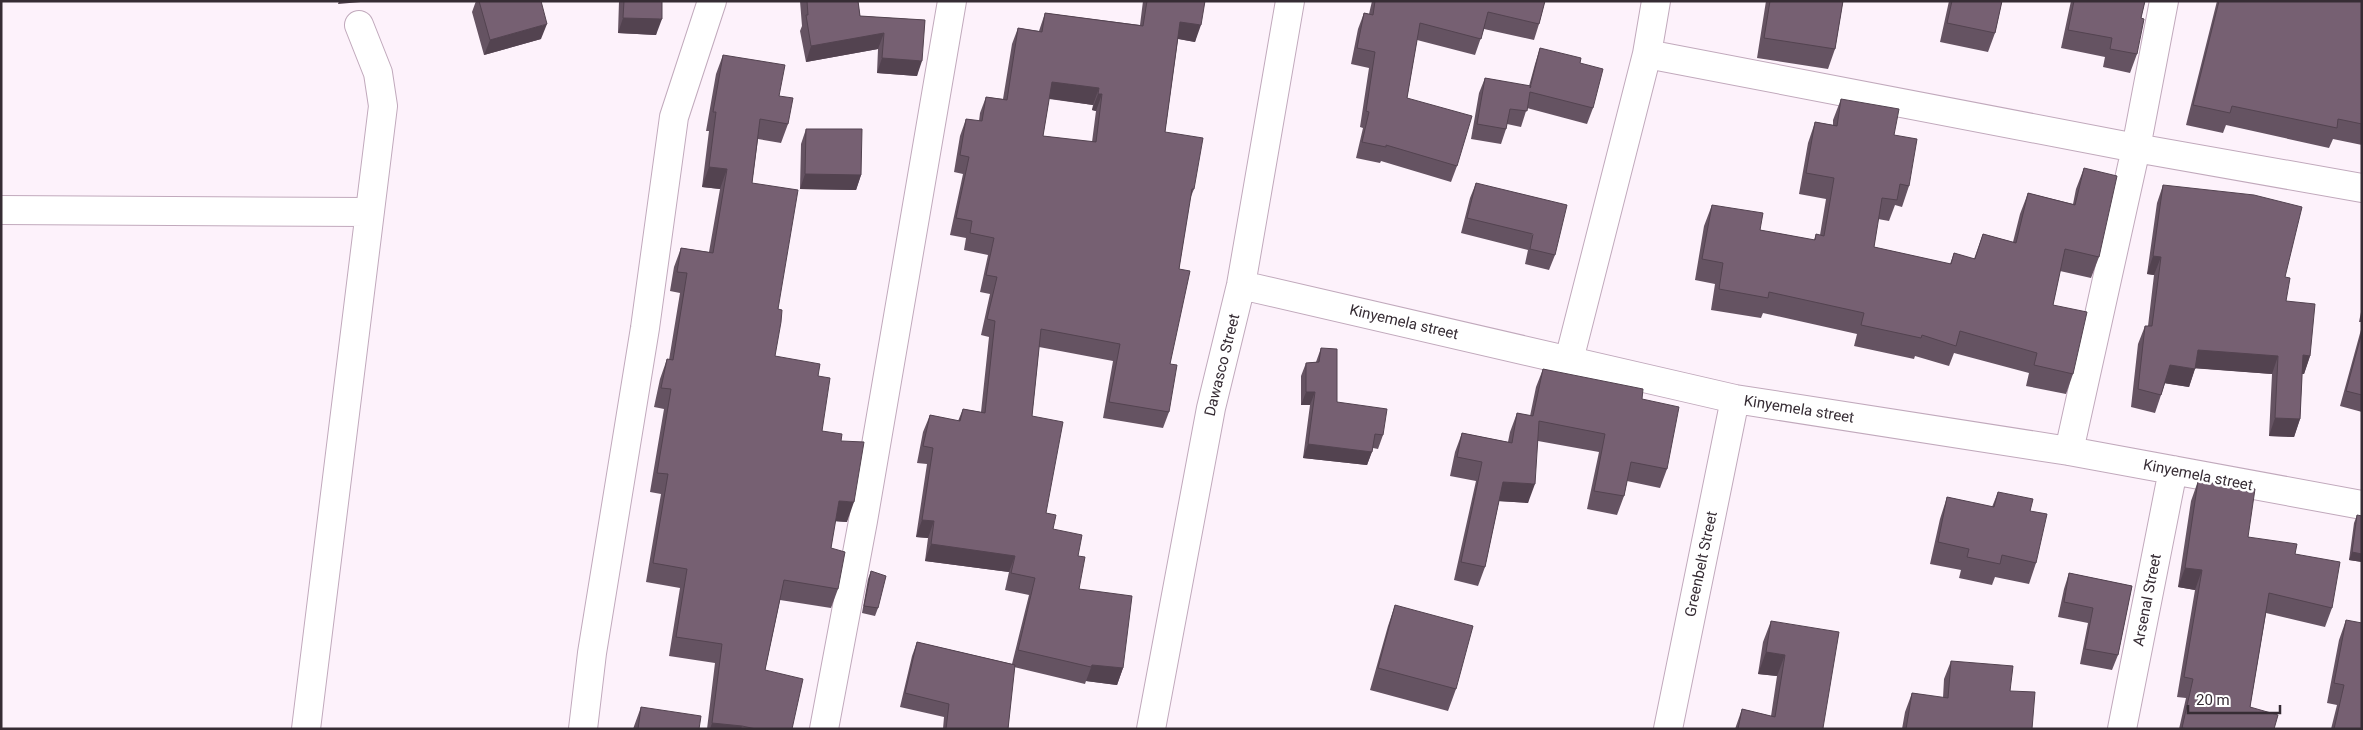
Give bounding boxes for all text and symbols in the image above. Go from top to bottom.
street label: Kinyemela street [1348,301,1460,343]
street label: Dawasco Street [1201,312,1243,418]
street label: Kinyemela street [1743,391,1855,427]
street label: Kinyemela street [2142,456,2254,494]
street label: Greenbelt Street [1681,509,1721,618]
street label: Arsenal Street [2129,552,2165,648]
scale bar [2188,682,2280,714]
text: 20 m [2196,691,2230,709]

